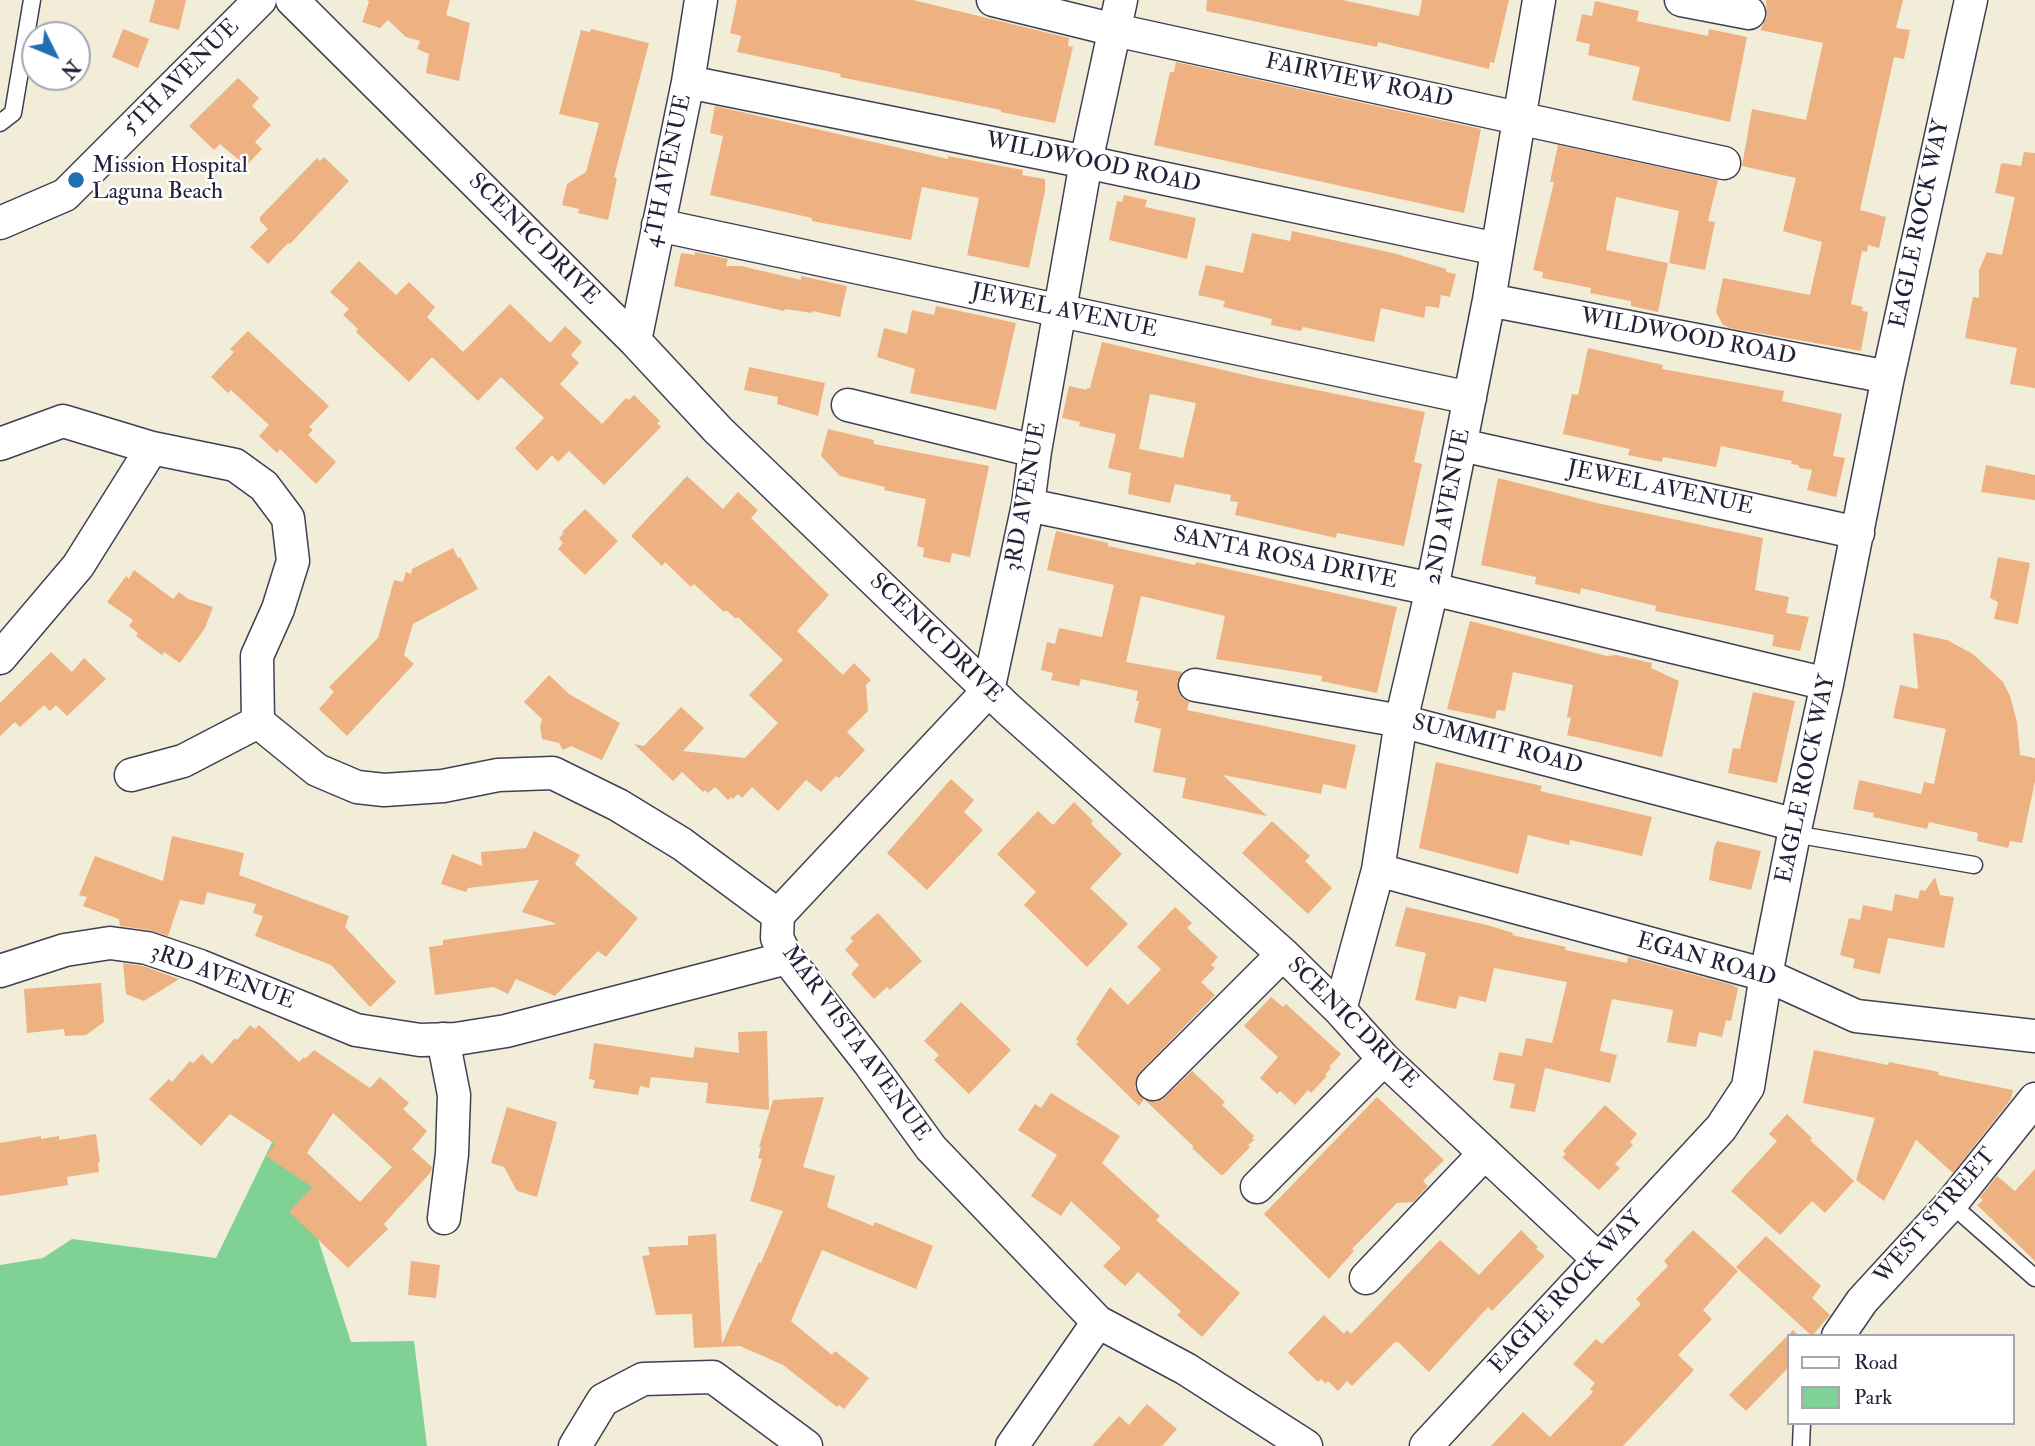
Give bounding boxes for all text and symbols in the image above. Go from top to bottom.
street label: 5TH AVENUE [118,14,246,142]
north arrow [21,21,91,91]
street label: FAIRVIEW ROAD [1263,49,1455,115]
text: N [55,55,84,83]
street label: 4TH AVENUE [639,92,699,250]
street label: EAGLE ROCK WAY [1885,117,1957,331]
street label: WILDWOOD ROAD [983,128,1203,200]
place label: Mission Hospital Laguna Beach [92,153,248,207]
street label: SCENIC DRIVE [462,169,604,311]
marker: Mission Hospital Laguna Beach [66,170,86,190]
street label: JEWEL AVENUE [968,279,1160,345]
street label: WILDWOOD ROAD [1578,304,1798,372]
street label: 3RD AVENUE [1000,420,1054,574]
street label: 2ND AVENUE [1420,427,1478,587]
street label: JEWEL AVENUE [1564,456,1756,522]
street label: SANTA ROSA DRIVE [1171,522,1399,596]
street label: SCENIC DRIVE [863,568,1007,710]
street label: EAGLE ROCK WAY [1771,672,1843,886]
street label: SUMMIT ROAD [1409,710,1585,782]
street label: EGAN ROAD [1633,928,1779,994]
street label: 3RD AVENUE [146,939,298,1017]
street label: MAR VISTA AVENUE [775,941,935,1147]
street label: SCENIC DRIVE [1281,953,1423,1095]
street label: WEST STREET [1869,1143,2003,1291]
street label: EAGLE ROCK WAY [1484,1206,1650,1380]
legend [1786,1334,2014,1425]
text: Road [1854,1349,1898,1376]
text: Park [1854,1384,1892,1411]

